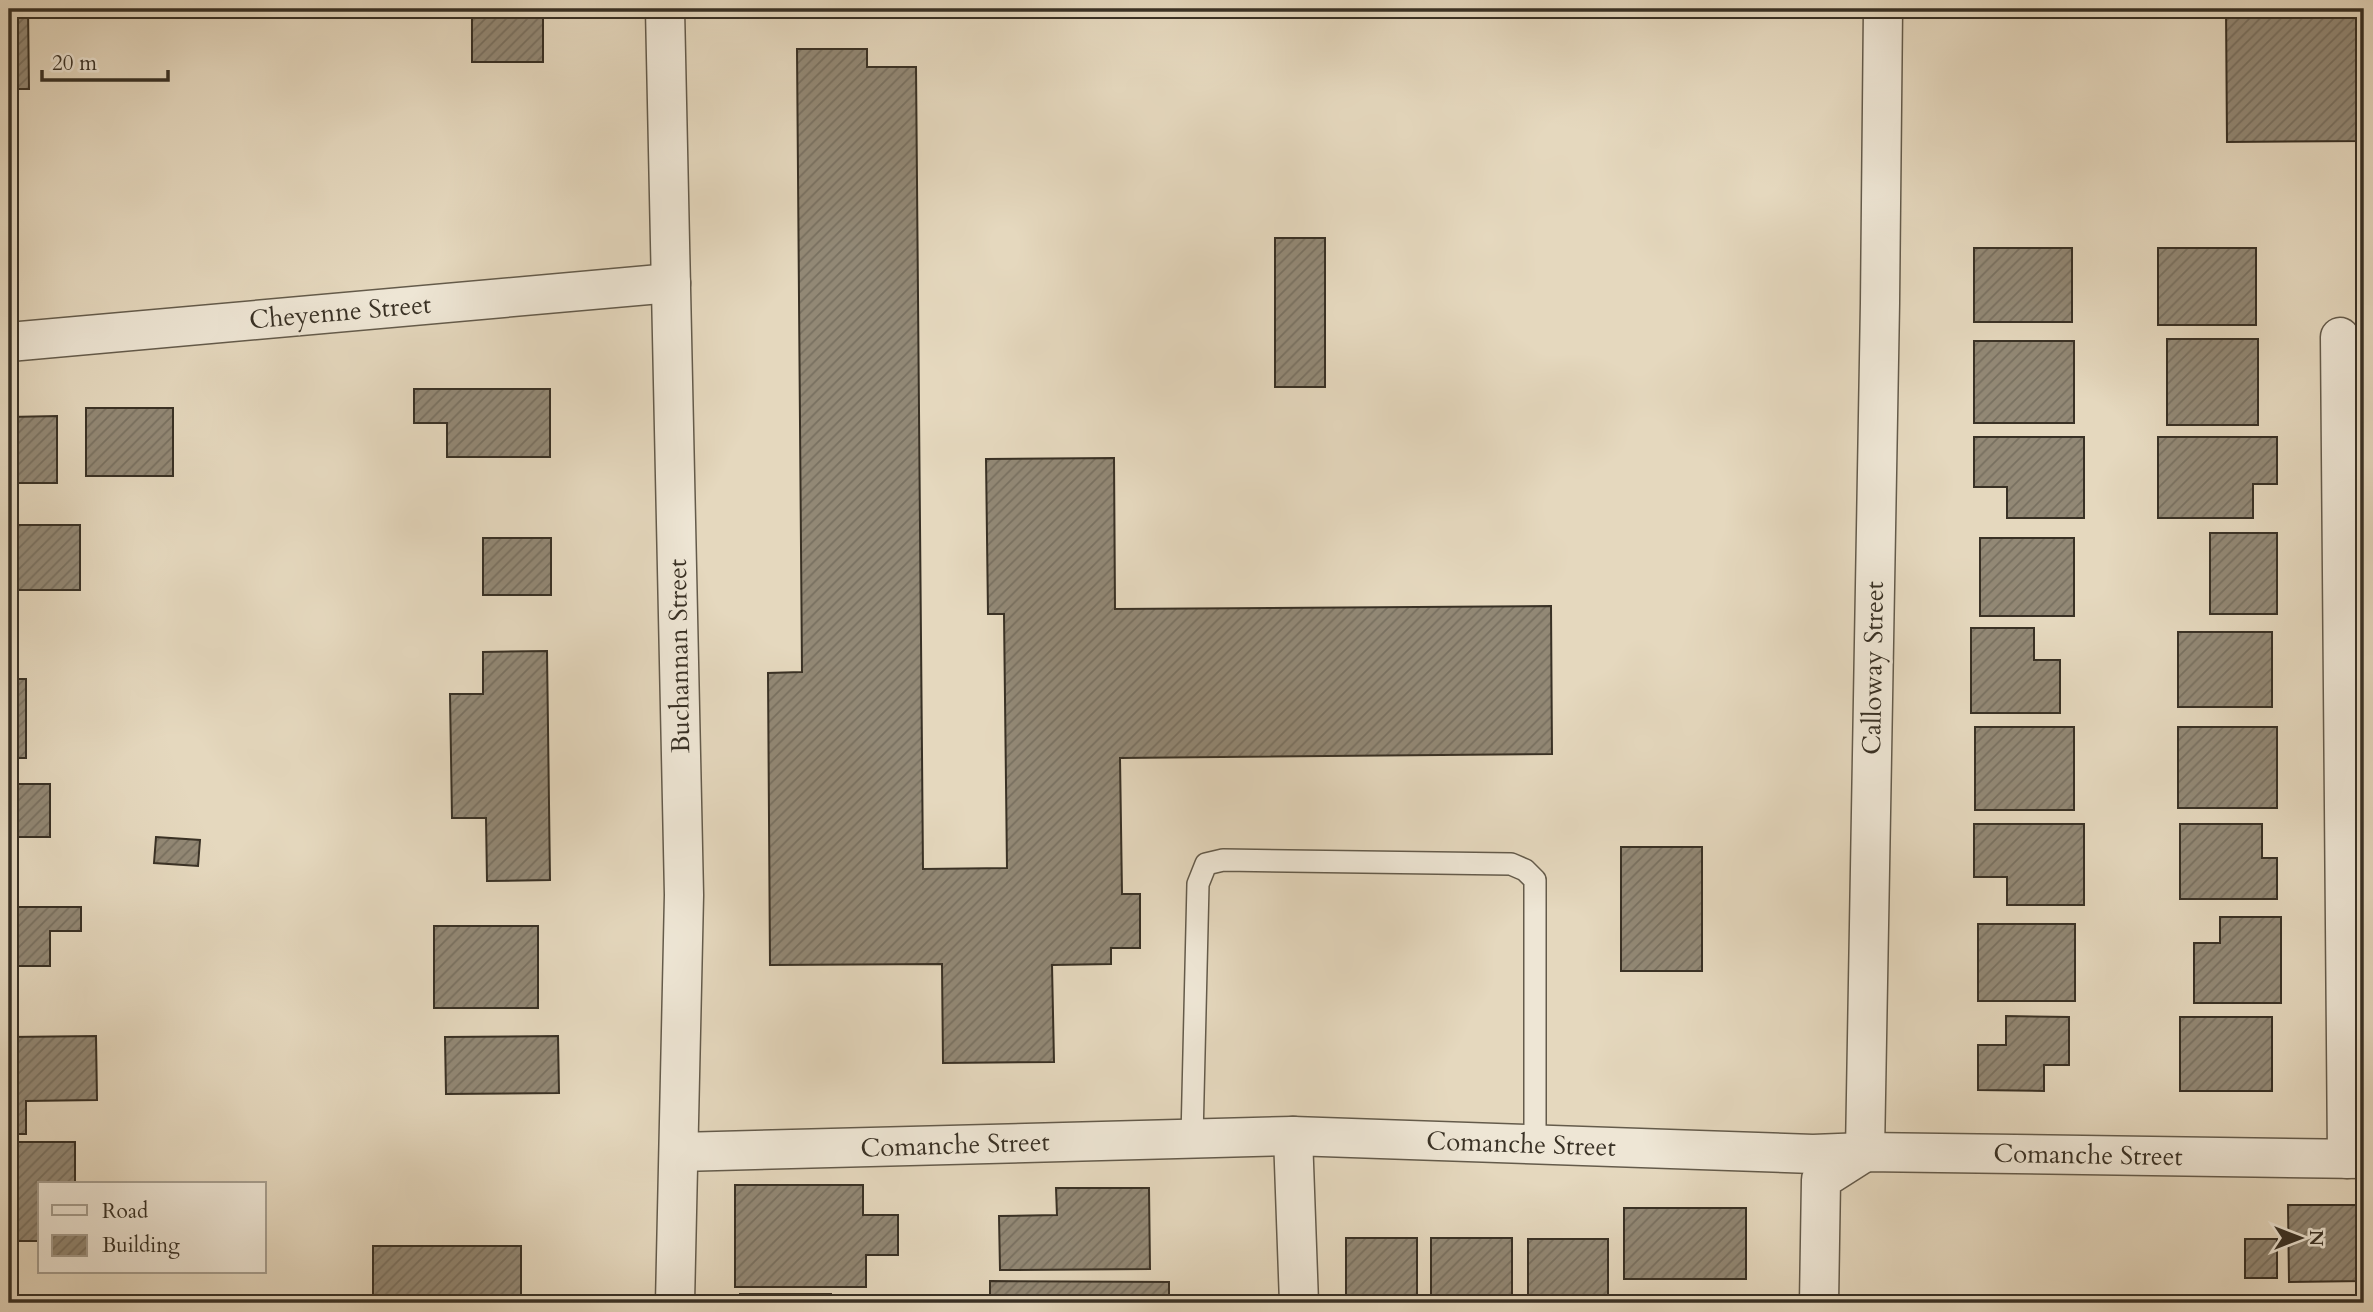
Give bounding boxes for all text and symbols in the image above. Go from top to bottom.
scale bar [42,38,168,82]
text: 20 m [52,49,97,78]
street label: Cheyenne Street [248,287,432,337]
street label: Buchannan Street [660,559,698,753]
street label: Calloway Street [1854,581,1892,755]
street label: Comanche Street [1426,1123,1616,1165]
street label: Comanche Street [860,1124,1050,1166]
street label: Comanche Street [1993,1136,2183,1174]
legend [38,1182,266,1274]
text: Road [102,1197,148,1226]
north arrow [2264,1204,2334,1274]
text: N [2303,1230,2329,1247]
text: Building [102,1231,180,1260]

